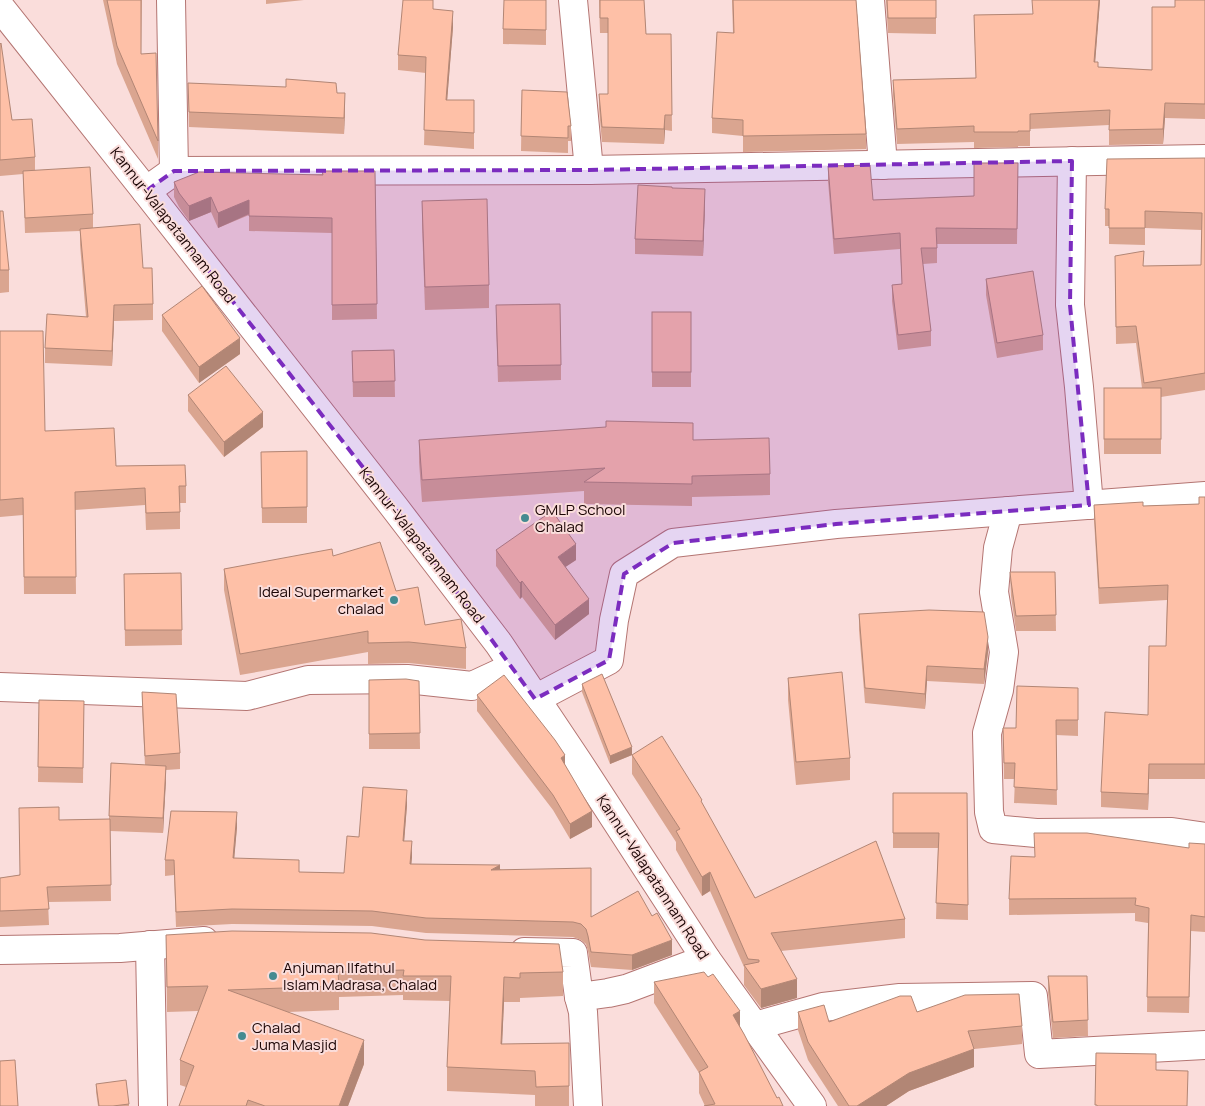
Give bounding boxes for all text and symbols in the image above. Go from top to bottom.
street label: Kannur-Valapatannam Road [105,143,241,307]
street label: Kannur-Valapatannam Road [354,463,490,627]
place label: GMLP School Chalad [535,499,626,537]
marker: GMLP School Chalad [519,512,531,524]
place label: Ideal Supermarket chalad [258,581,384,619]
marker: Ideal Supermarket chalad [388,594,400,606]
street label: Kannur-Valapatannam Road [592,791,714,963]
place label: Anjuman Ilfathul Islam Madrasa, Chalad [283,957,437,995]
marker: Anjuman Ilfathul Islam Madrasa, Chalad [267,970,279,982]
place label: Chalad Juma Masjid [252,1017,337,1055]
marker: Chalad Juma Masjid [236,1030,248,1042]

